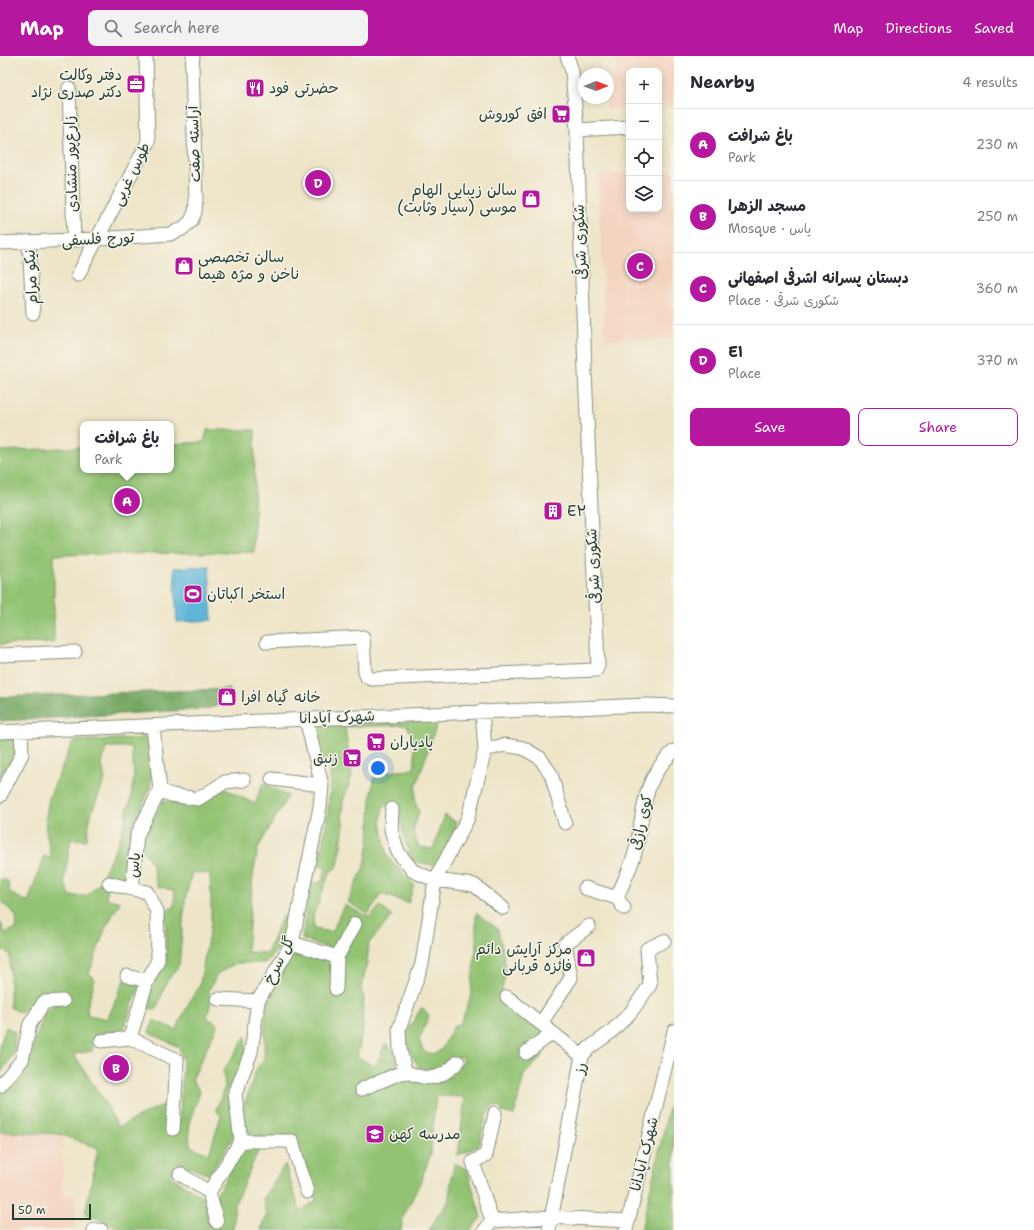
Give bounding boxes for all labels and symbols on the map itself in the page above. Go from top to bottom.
place label: دفتر وکالت دکتر صدری نژاد [31,65,122,102]
north arrow [578,68,614,104]
office icon: دفتر وکالت دکتر صدری نژاد [125,73,147,95]
restaurant icon: حضرتی فود [244,77,266,99]
place label: حضرتی فود [269,78,339,98]
supermarket icon: افق کوروش [550,103,572,125]
street label: آراسته صفت [183,104,205,183]
place label: افق کوروش [479,104,547,124]
street label: زارع‌پور منشادی [59,115,83,213]
street label: طوس غربی [107,139,155,209]
pin: D [305,168,331,198]
place label: سالن زیبایی الهام موسی (سیار وثابت) [397,180,517,217]
shop icon: سالن زیبایی الهام موسی (سیار وثابت) [520,188,542,210]
street label: شکوری شرقی [568,204,591,280]
street label: تورج فلسفی [61,227,136,251]
place label: سالن تخصصی ناخن و مژه هیما [198,247,299,284]
street label: نیکو مرام [20,249,44,305]
pin: C [627,251,653,281]
shop icon: سالن تخصصی ناخن و مژه هیما [173,255,195,277]
pin: A [114,486,140,516]
building icon: E۲ [542,500,564,522]
place label: E۲ [567,501,587,521]
street label: شکوری شرقی [580,528,605,604]
sports icon: استخر اکباتان [182,583,204,605]
place label: استخر اکباتان [207,584,285,604]
shop icon: خانه گیاه افرا [216,686,238,708]
place label: خانه گیاه افرا [241,687,321,707]
street label: شهرک آپادانا [299,706,375,728]
supermarket icon: یادیاران [365,731,387,753]
place label: یادیاران [390,732,433,752]
supermarket icon: زنبق [341,747,363,769]
place label: زنبق [313,748,338,768]
your location [368,758,388,778]
street label: کوی رازقی [624,792,657,852]
street label: یاس [123,851,145,879]
street label: گل سرخ [259,933,299,987]
place label: مرکز آرایش دائم فائزه قربانی [476,939,572,976]
shop icon: مرکز آرایش دائم فائزه قربانی [575,947,597,969]
pin: B [103,1053,129,1083]
street label: رز [569,1060,591,1077]
street label: شهرک آپادانا [625,1115,663,1193]
school or university icon: مدرسه کهن [364,1123,386,1145]
place label: مدرسه کهن [389,1124,461,1144]
scale bar [12,1202,91,1221]

